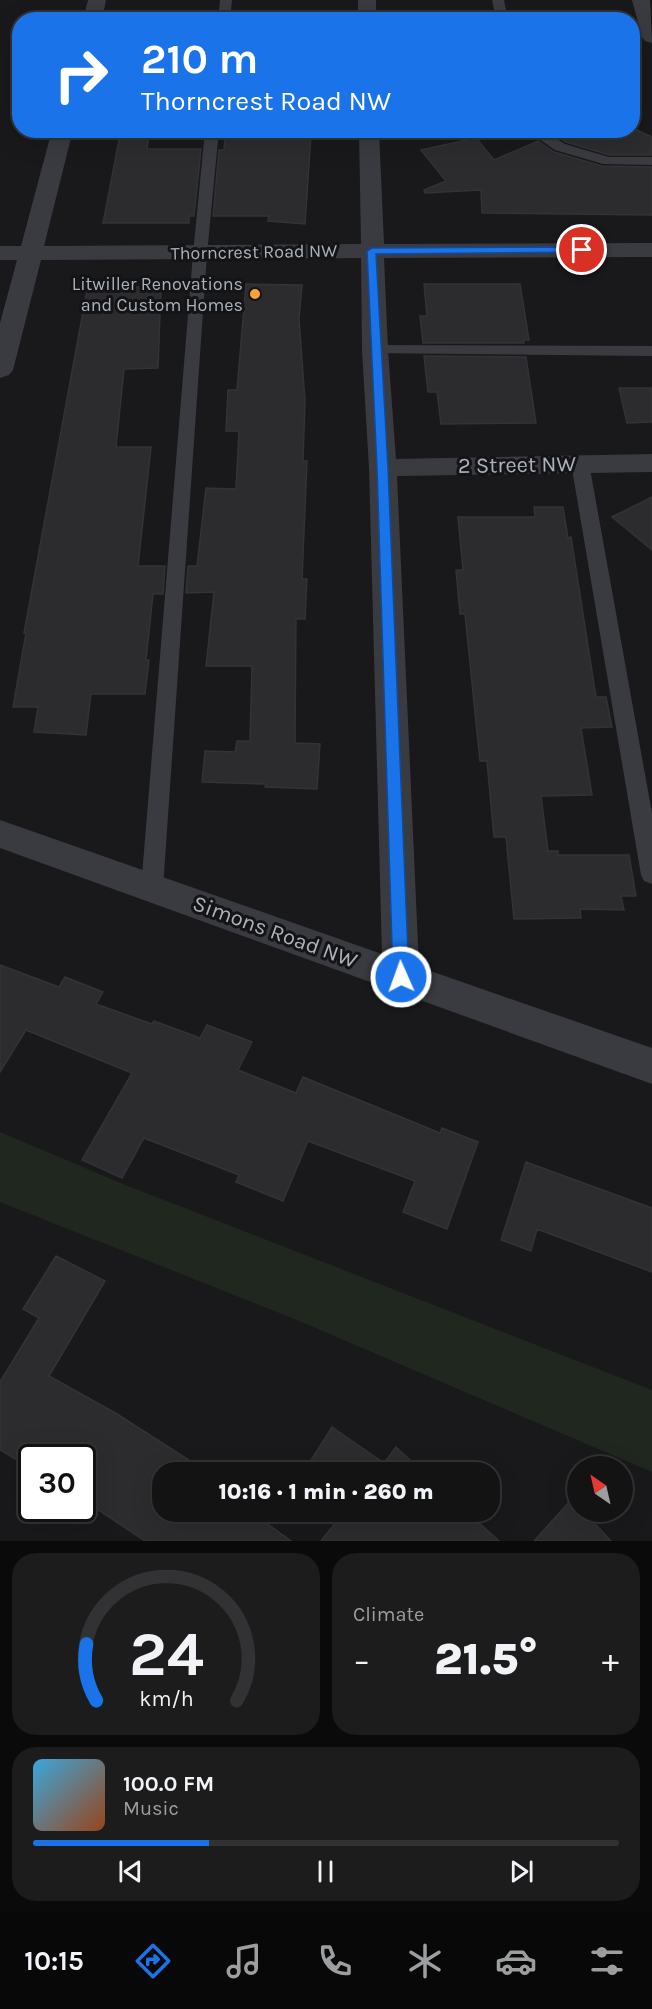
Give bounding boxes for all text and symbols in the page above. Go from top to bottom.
text: 210 m [141,34,258,84]
icon: right [42,36,120,114]
text: Thorncrest Road NW [141,85,391,117]
pin [556,224,607,275]
icon: arrive [565,233,598,266]
street label: Thorncrest Road NW [170,240,338,264]
place label: Litwiller Renovations and Custom Homes [72,273,243,316]
marker: Litwiller Renovations and Custom Homes [248,287,262,301]
street label: 2 Street NW [458,451,577,479]
street label: Simons Road NW [189,890,361,974]
position arrow [369,945,433,1009]
speed limit sign: 30 [18,1444,96,1522]
north arrow [567,1456,633,1522]
map controls [567,1456,633,1522]
text: 10:16 · 1 min · 260 m [218,1479,434,1505]
text: Climate [353,1603,424,1626]
text: 24 [129,1618,203,1691]
text: 21.5° [434,1633,538,1685]
text: − [353,1641,370,1679]
text: + [602,1641,619,1679]
text: km/h [139,1686,193,1711]
text: 100.0 FM [123,1771,214,1797]
text: Music [123,1797,179,1820]
icon: previous [114,1855,147,1888]
icon: pause [309,1855,342,1888]
icon: next [505,1855,538,1888]
icon: directions [132,1940,174,1982]
icon: music [223,1940,265,1982]
icon: phone [314,1940,356,1982]
icon: climate [404,1940,446,1982]
icon: car [495,1940,537,1982]
icon: filters [586,1940,628,1982]
text: 10:15 [24,1945,84,1977]

